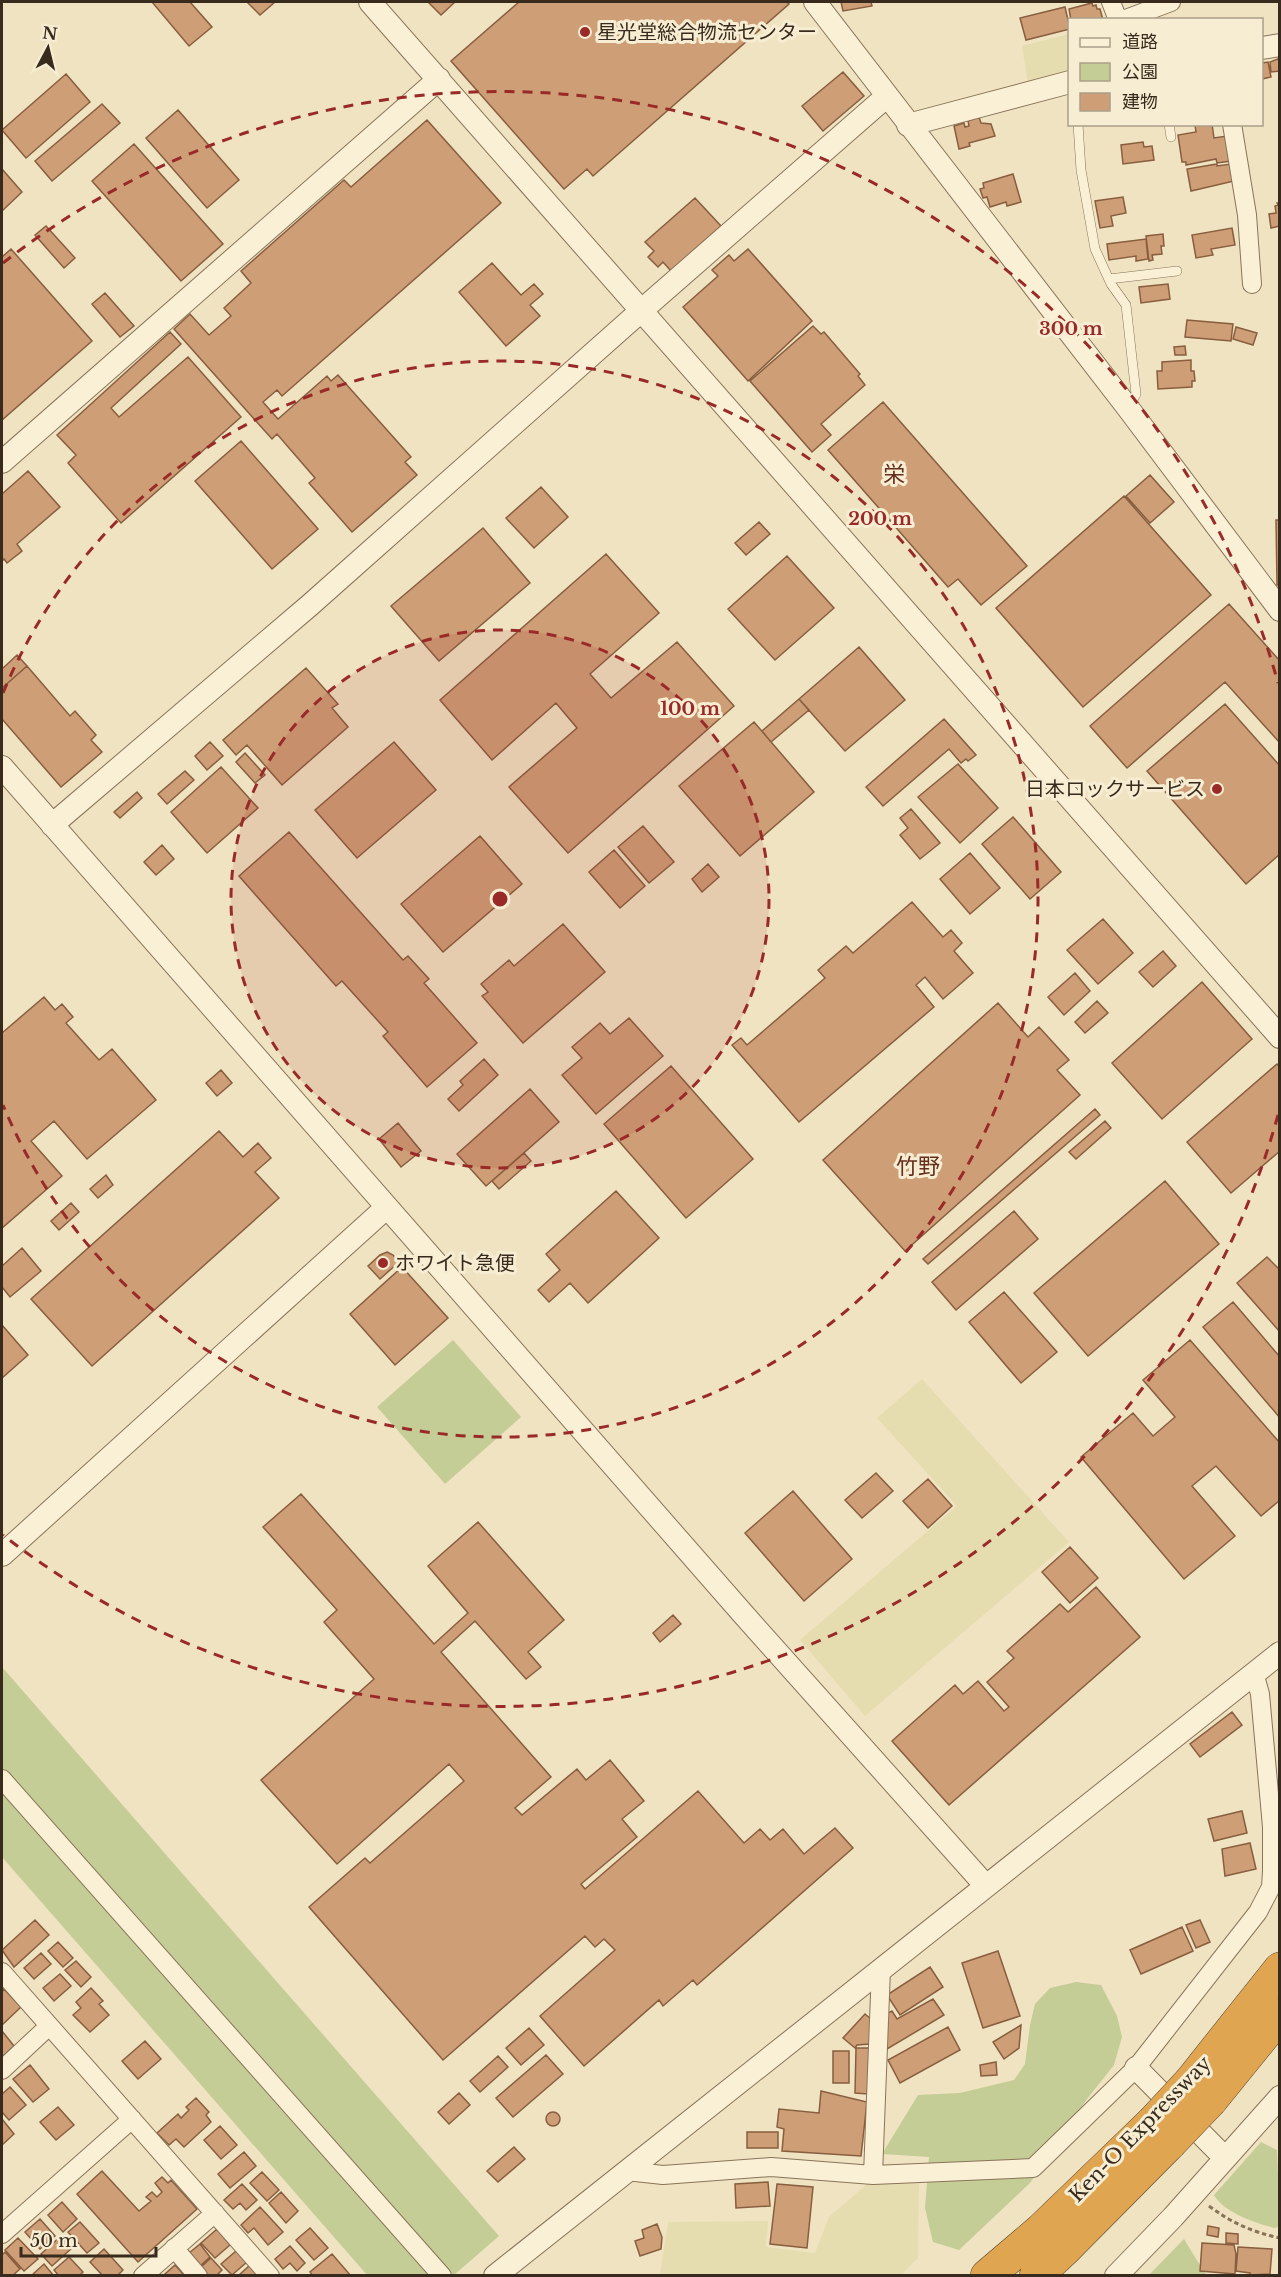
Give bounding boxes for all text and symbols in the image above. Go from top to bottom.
north arrow [18,18,78,78]
legend [1068,18,1263,126]
place label: 星光堂総合物流センター [597,20,817,44]
text: N [41,22,59,44]
marker: 星光堂総合物流センター [578,25,592,39]
text: 道路 [1122,31,1158,53]
text: 公園 [1122,61,1158,83]
text: 建物 [1122,91,1158,113]
text: 300 m [1039,318,1103,340]
district label: 栄 [883,461,905,488]
text: 200 m [848,508,912,530]
text: 100 m [660,698,720,720]
place label: 日本ロックサービス [1025,777,1205,801]
marker: 日本ロックサービス [1210,782,1224,796]
centre of rings [490,889,510,909]
district label: 竹野 [896,1153,940,1180]
place label: ホワイト急便 [395,1251,515,1275]
marker: ホワイト急便 [376,1256,390,1270]
street label: Ken-O Expressway [1064,2051,1216,2207]
scale bar [21,2220,156,2258]
text: 50 m [30,2230,78,2252]

